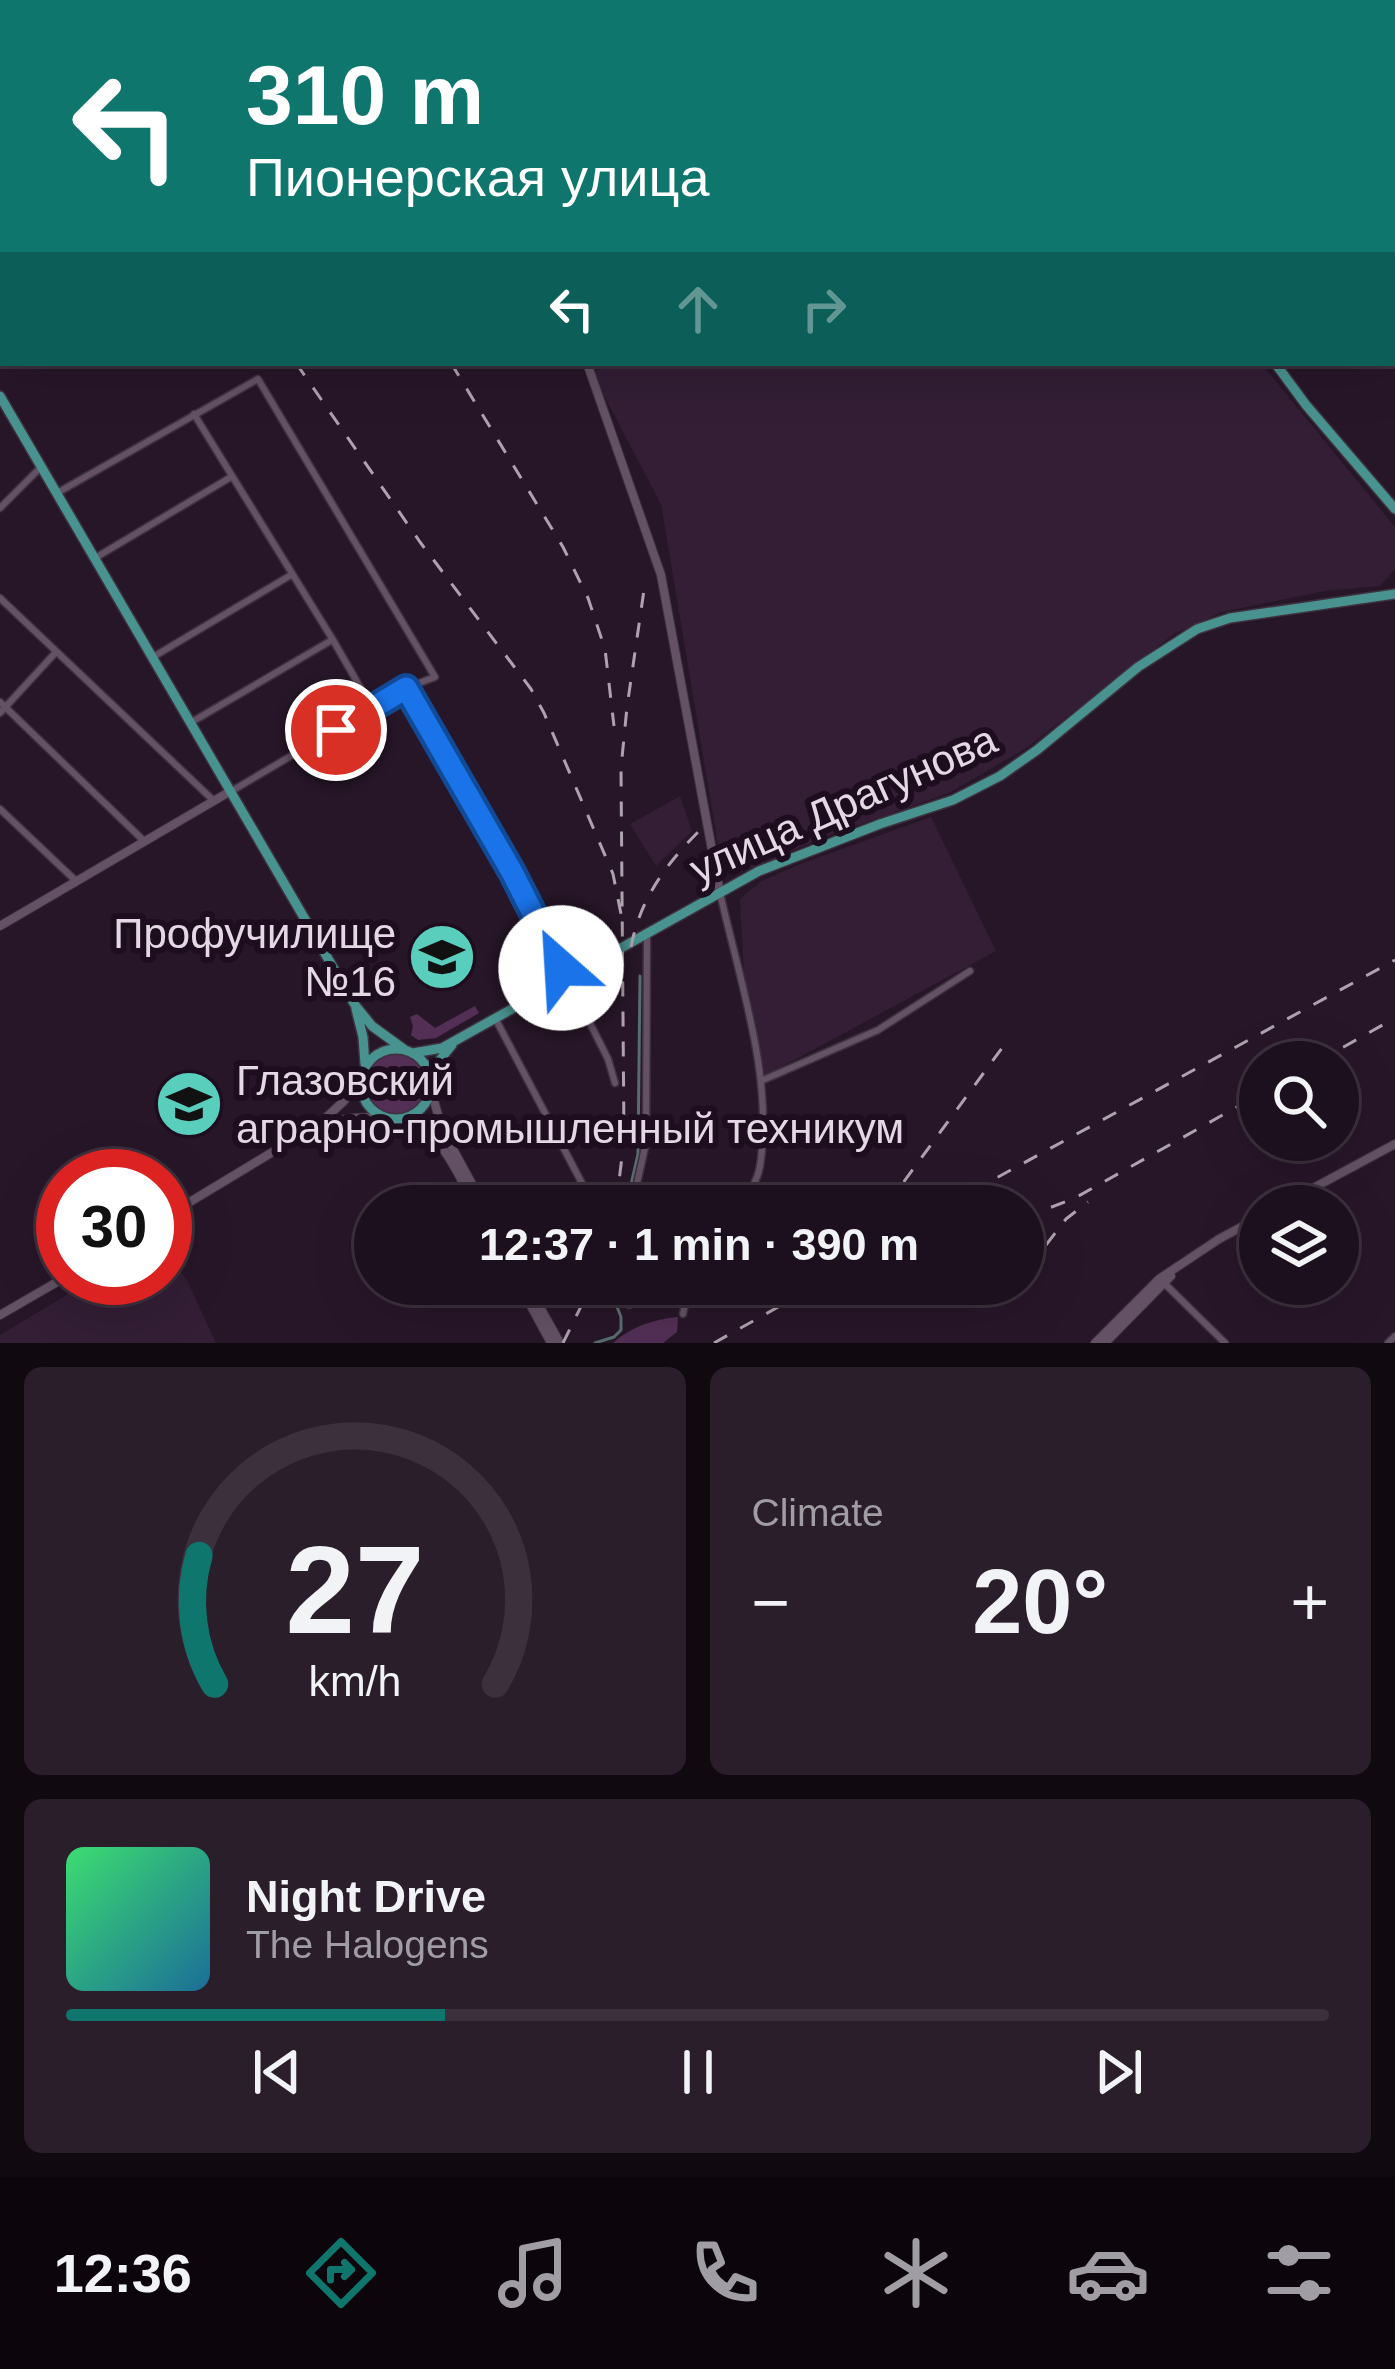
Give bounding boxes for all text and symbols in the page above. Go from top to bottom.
icon: left [48,48,204,204]
text: 310 m [246,48,484,142]
text: Пионерская улица [246,147,709,207]
icon: left [539,276,605,342]
icon: ahead [665,276,731,342]
icon: right [791,276,857,342]
pin [285,679,387,781]
icon: arrive [303,697,369,763]
street label: улица Драгунова [683,715,1004,893]
position arrow [498,905,624,1031]
place label: Профучилище №16 [113,910,396,1005]
school or university icon: Профучилище №16 [407,922,477,992]
map controls [1239,1041,1359,1305]
button: search [1239,1041,1359,1161]
place label: Глазовский аграрно-промышленный техникум [236,1057,904,1152]
school or university icon: Глазовский аграрно-промышленный техникум [154,1069,224,1139]
speed limit sign: 30 [36,1149,192,1305]
button: layers [1239,1185,1359,1305]
text: 12:37 · 1 min · 390 m [479,1219,919,1270]
text: Climate [752,1491,884,1534]
text: 27 [285,1520,424,1659]
text: 20° [972,1552,1108,1652]
text: − [752,1565,790,1639]
text: + [1290,1565,1329,1639]
text: km/h [308,1657,401,1705]
text: Night Drive [246,1871,486,1922]
text: The Halogens [246,1923,489,1966]
icon: previous [244,2039,310,2105]
icon: pause [665,2039,731,2105]
icon: next [1086,2039,1152,2105]
icon: directions [299,2231,383,2315]
icon: music [491,2231,575,2315]
icon: phone [683,2231,767,2315]
icon: climate [874,2231,958,2315]
icon: car [1066,2231,1150,2315]
icon: filters [1257,2231,1341,2315]
text: 12:36 [54,2243,192,2303]

